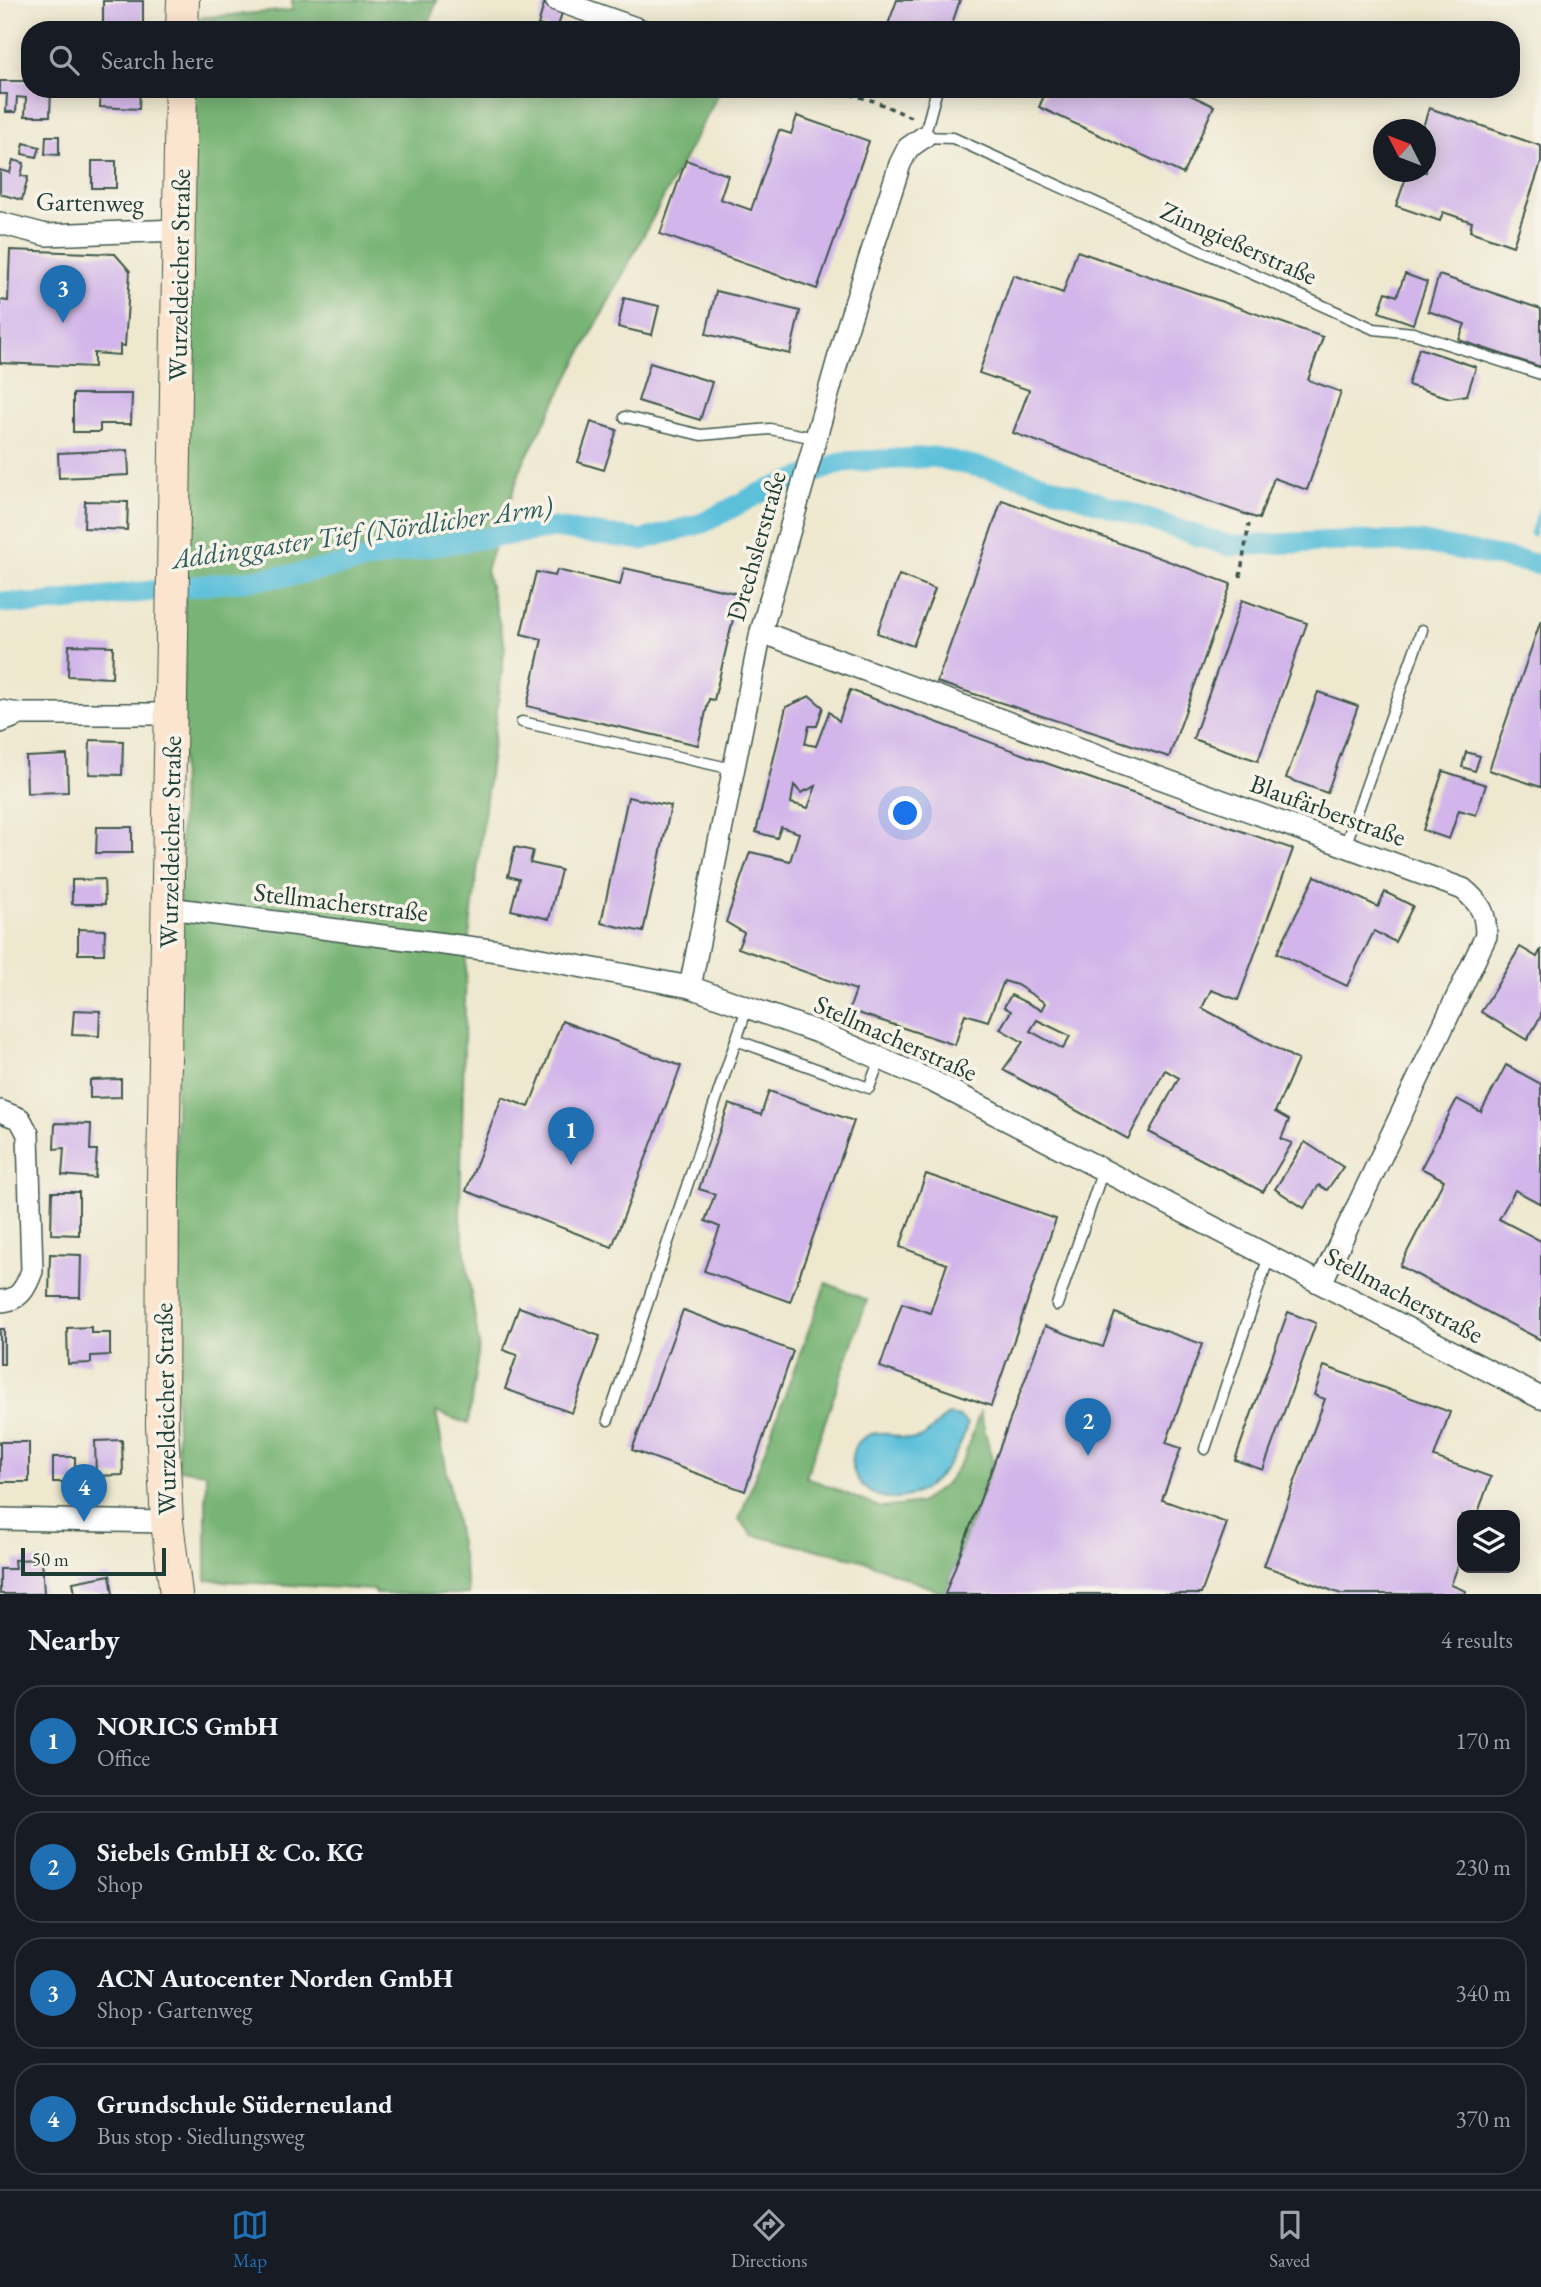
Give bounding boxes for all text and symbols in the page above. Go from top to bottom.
search box [21,21,1520,98]
icon: search [45,41,83,79]
text: Search here [101,43,214,77]
north arrow [1373,119,1436,182]
street label: Wurzeldeicher Straße [160,168,198,382]
street label: Gartenweg [36,184,145,220]
street label: Zinngießerstraße [1155,193,1323,293]
pin: 3 [40,265,86,323]
street label: Drechslerstraße [718,467,794,625]
water label: Addinggaster Tief (Nördlicher Arm) [167,487,555,577]
street label: Wurzeldeicher Straße [151,735,189,949]
street label: Blaufärberstraße [1245,766,1411,854]
your location [888,796,922,830]
street label: Stellmacherstraße [252,874,430,930]
street label: Stellmacherstraße [809,987,983,1089]
pin: 1 [548,1107,594,1165]
street label: Stellmacherstraße [1319,1239,1489,1351]
street label: Wurzeldeicher Straße [146,1302,184,1516]
pin: 2 [1065,1398,1111,1456]
pin: 4 [61,1464,107,1522]
map controls [1457,1510,1520,1573]
button: layers [1457,1510,1520,1573]
scale bar [21,1545,166,1577]
text: 50 m [32,1547,69,1572]
text: Nearby [28,1620,120,1659]
text: 4 results [1441,1625,1513,1655]
text: NORICS GmbH [97,1709,278,1743]
text: 1 [47,1726,59,1756]
text: 170 m [1455,1726,1511,1756]
text: Office [97,1743,150,1773]
text: Siebels GmbH & Co. KG [97,1835,364,1869]
text: 2 [47,1852,59,1882]
text: 230 m [1455,1852,1511,1882]
text: Shop [97,1869,143,1899]
text: ACN Autocenter Norden GmbH [97,1961,453,1995]
text: 3 [47,1978,59,2008]
text: 340 m [1455,1978,1511,2008]
text: Shop · Gartenweg [97,1995,252,2025]
text: Grundschule Süderneuland [97,2087,393,2121]
text: 4 [47,2104,59,2134]
text: 370 m [1455,2104,1511,2134]
text: Bus stop · Siedlungsweg [97,2121,305,2151]
tab: Map [231,2206,269,2273]
tab: Directions [731,2206,807,2273]
tab: Saved [1269,2206,1310,2273]

